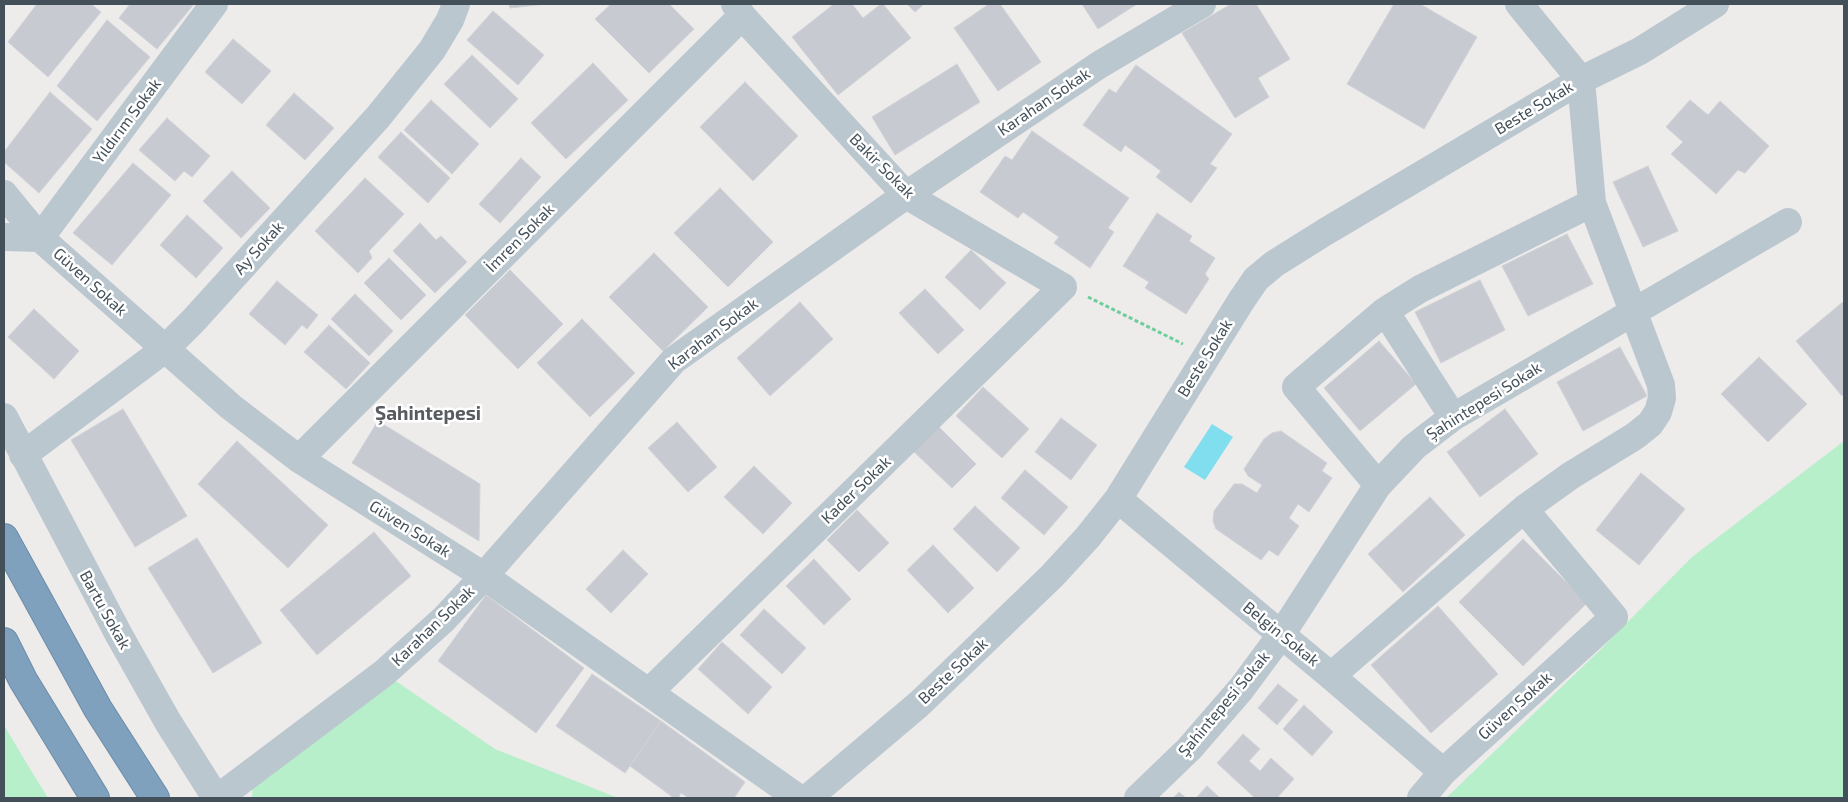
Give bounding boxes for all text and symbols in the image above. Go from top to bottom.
street label: Karahan Sokak [994,64,1094,140]
street label: Yıldırım Sokak [89,75,165,167]
street label: Beste Sokak [1491,77,1577,139]
street label: Bakir Sokak [846,130,918,202]
street label: İmren Sokak [482,200,558,276]
street label: Ay Sokak [230,217,288,279]
street label: Güven Sokak [49,244,131,320]
street label: Karahan Sokak [664,294,762,374]
street label: Beste Sokak [1174,316,1236,400]
street label: Şahintepesi Sokak [1423,358,1545,444]
district label: Şahintepesi [375,403,481,425]
street label: Kader Sokak [817,452,895,528]
street label: Güven Sokak [366,496,454,562]
street label: Bartu Sokak [76,567,134,653]
street label: Karahan Sokak [388,582,478,670]
street label: Belgin Sokak [1239,598,1323,670]
street label: Beste Sokak [914,634,992,708]
street label: Şahintepesi Sokak [1174,647,1274,761]
street label: Güven Sokak [1474,668,1556,744]

